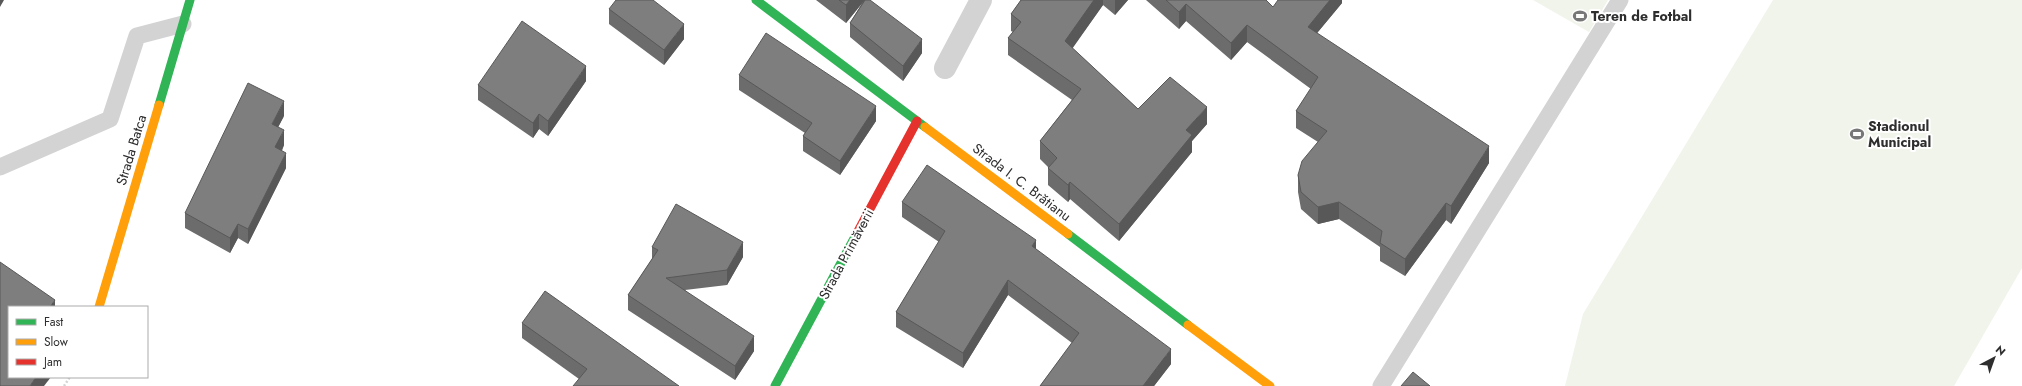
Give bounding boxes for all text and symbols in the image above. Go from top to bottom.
place label: Teren de Fotbal [1591,6,1692,26]
sports icon: Teren de Fotbal [1572,8,1588,24]
street label: Strada Batca [111,112,151,188]
place label: Stadionul Municipal [1868,116,1931,152]
sports icon: Stadionul Municipal [1849,126,1865,142]
street label: Strada I. C. Brătianu [968,138,1076,226]
street label: Strada Primăverii [814,205,878,303]
legend [8,306,148,378]
text: Fast [44,313,63,331]
text: Slow [44,333,69,351]
north arrow [1974,338,2014,378]
text: N [1992,342,2009,359]
text: Jam [42,353,62,371]

